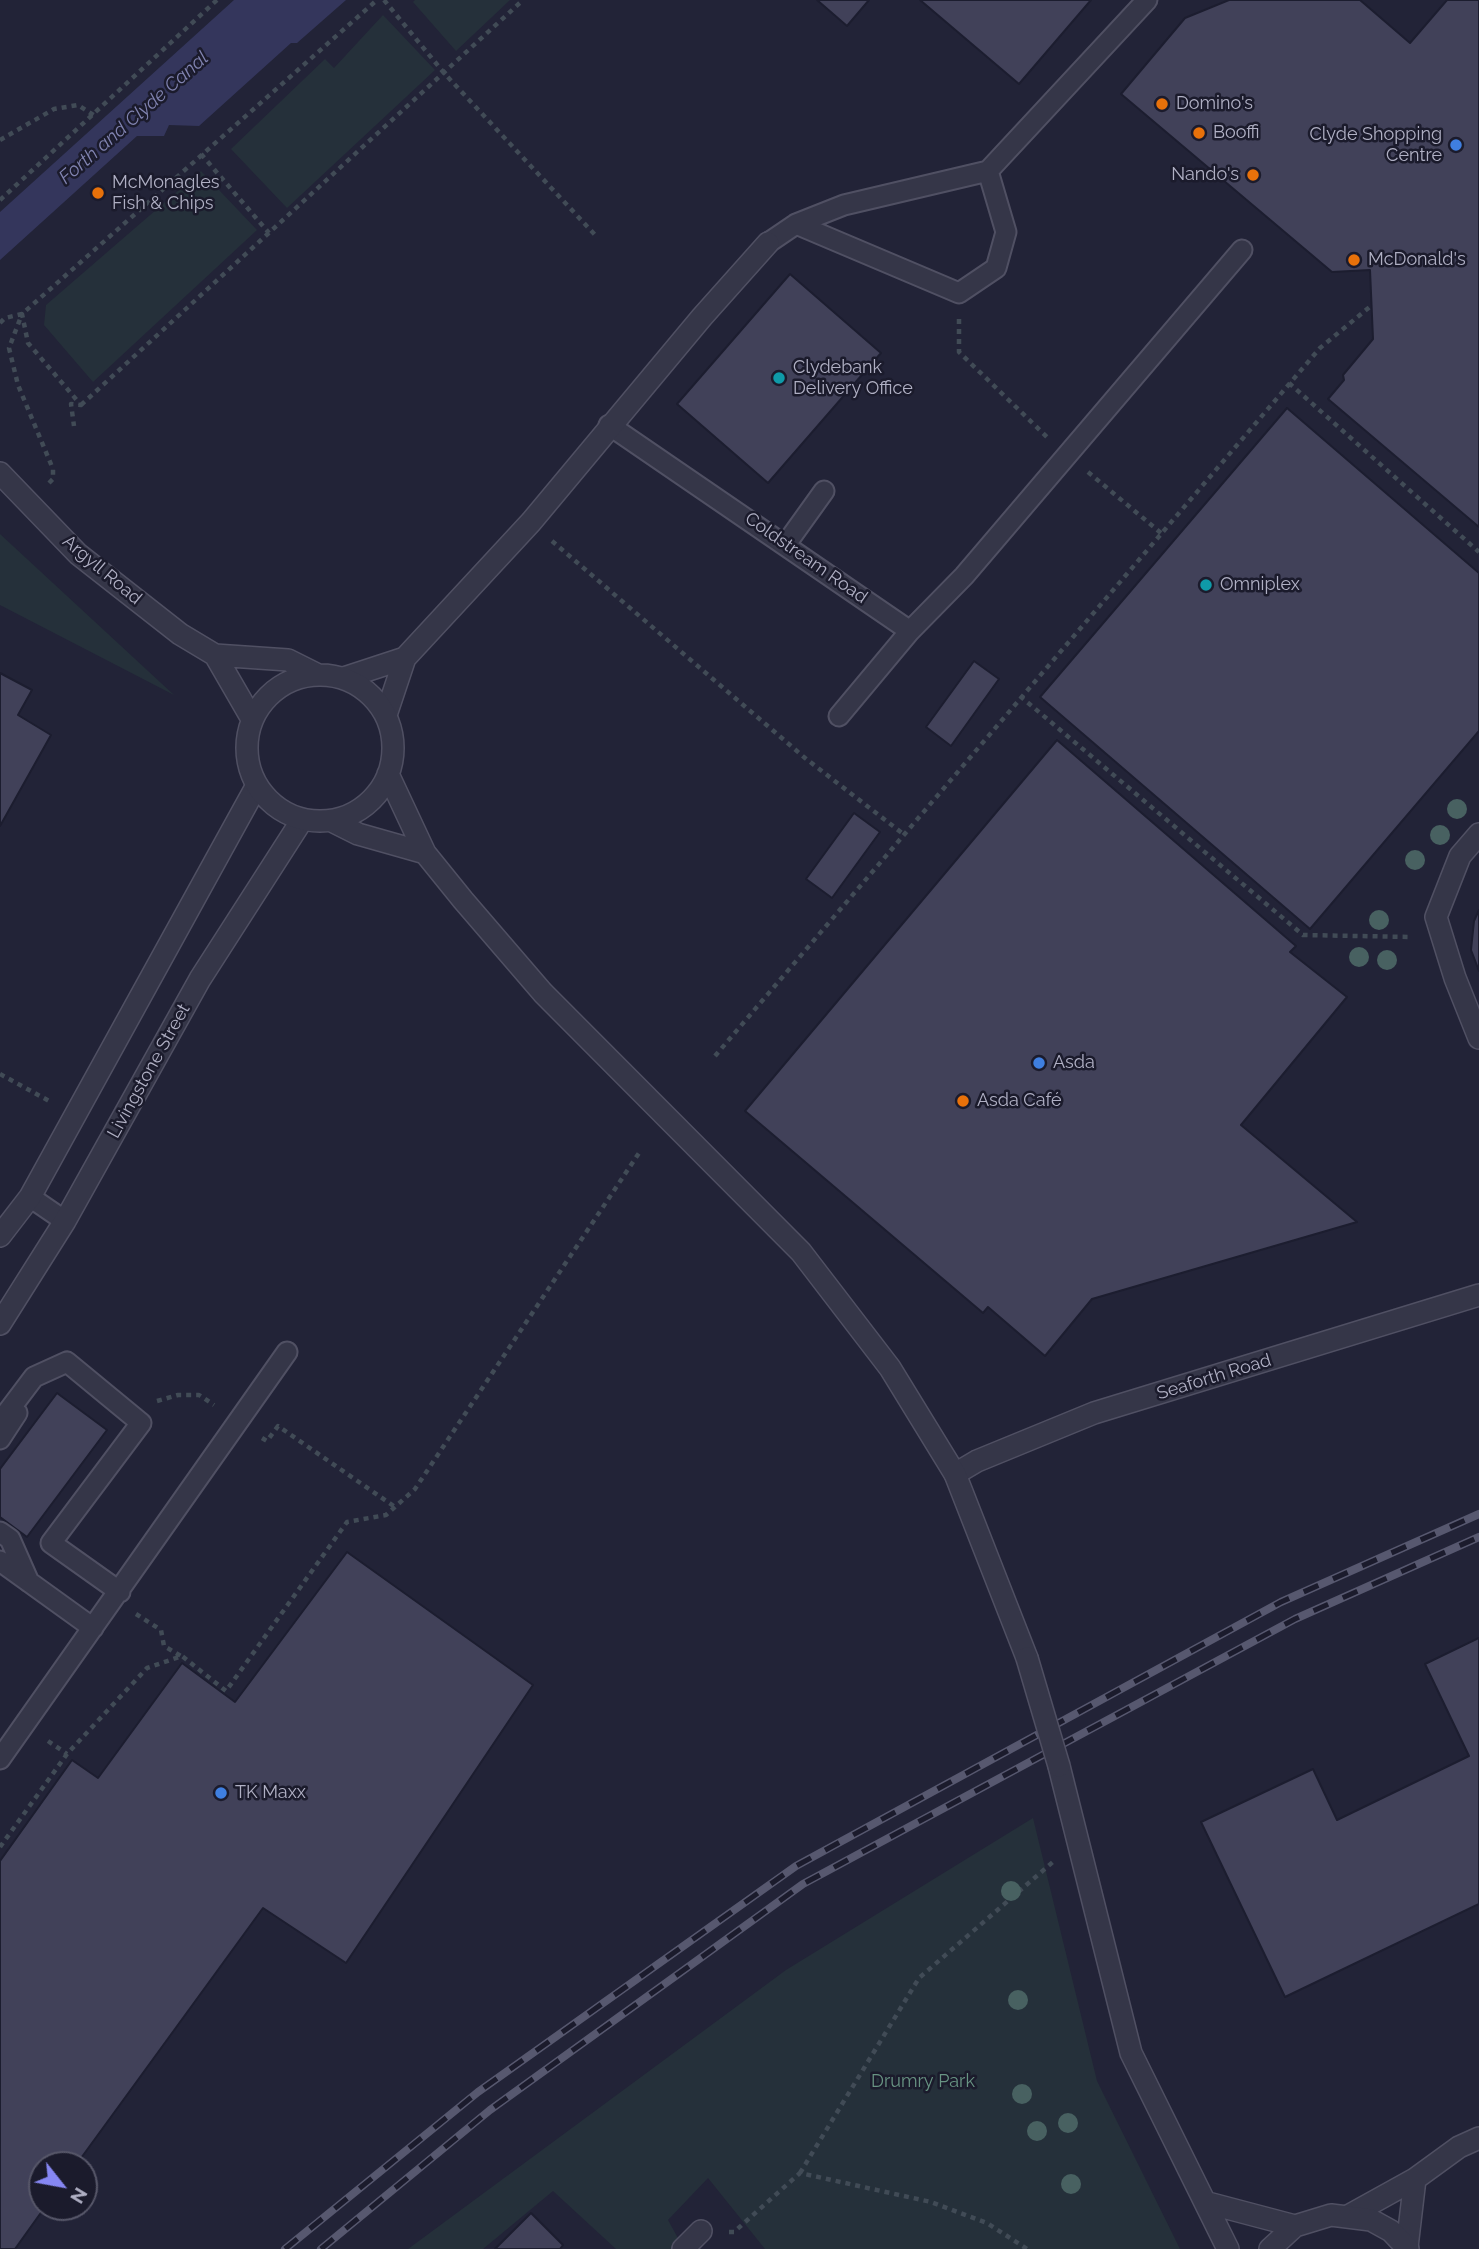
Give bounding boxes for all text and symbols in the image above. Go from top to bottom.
water label: Forth and Clyde Canal [55,47,213,189]
place label: Domino's [1176,93,1253,115]
marker: Domino's [1154,96,1170,112]
place label: Booffi [1213,122,1259,144]
place label: Clyde Shopping Centre [1309,124,1442,166]
marker: Booffi [1191,125,1207,141]
marker: Clyde Shopping Centre [1448,137,1464,153]
place label: Nando's [1171,164,1239,186]
marker: Nando's [1245,167,1261,183]
place label: McMonagles Fish & Chips [112,172,219,214]
marker: McMonagles Fish & Chips [90,185,106,201]
place label: McDonald's [1368,249,1466,271]
marker: McDonald's [1346,252,1362,268]
place label: Clydebank Delivery Office [793,357,913,400]
marker: Clydebank Delivery Office [771,370,787,386]
street label: Coldstream Road [741,508,871,608]
street label: Argyll Road [58,531,146,609]
place label: Omniplex [1220,574,1300,596]
marker: Omniplex [1198,577,1214,593]
street label: Livingstone Street [103,1000,195,1142]
place label: Asda [1053,1052,1095,1074]
marker: Asda [1031,1055,1047,1071]
place label: Asda Café [977,1090,1062,1112]
marker: Asda Café [955,1093,971,1109]
street label: Seaforth Road [1154,1349,1274,1405]
place label: TK Maxx [235,1782,306,1804]
marker: TK Maxx [213,1785,229,1801]
park label: Drumry Park [871,2071,975,2093]
north arrow [28,2151,98,2221]
text: N [66,2184,92,2208]

